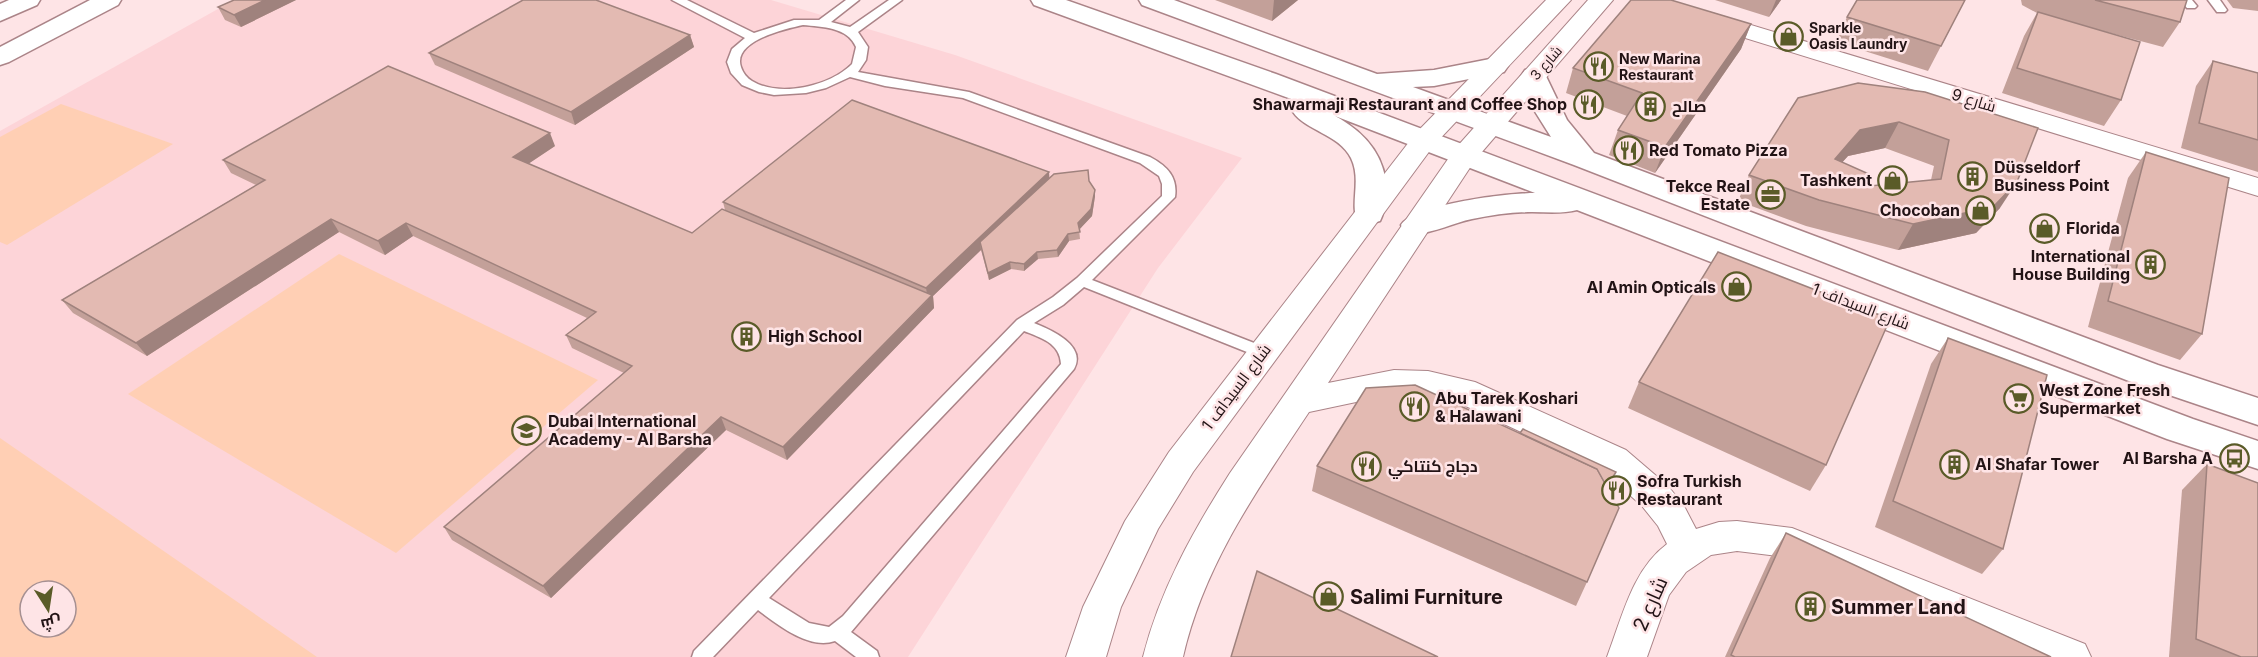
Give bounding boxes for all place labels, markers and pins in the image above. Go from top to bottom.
place label: Sparkle Oasis Laundry [1809,19,1908,52]
shop icon: Sparkle Oasis Laundry [1772,20,1804,52]
place label: New Marina Restaurant [1619,50,1701,83]
restaurant icon: New Marina Restaurant [1582,51,1614,83]
restaurant icon: Shawarmaji Restaurant and Coffee Shop [1572,88,1604,120]
building icon: صالح [1635,90,1667,122]
place label: Shawarmaji Restaurant and Coffee Shop [1253,94,1567,114]
place label: صالح [1672,96,1707,117]
restaurant icon: Red Tomato Pizza [1612,134,1644,166]
place label: Red Tomato Pizza [1649,140,1787,160]
place label: Düsseldorf Business Point [1994,157,2109,195]
building icon: Düsseldorf Business Point [1957,160,1989,192]
shop icon: Tashkent [1877,164,1909,196]
place label: Tashkent [1800,170,1872,190]
place label: Tekce Real Estate [1666,176,1750,214]
office icon: Tekce Real Estate [1755,179,1787,211]
shop icon: Chocoban [1965,194,1997,226]
place label: Chocoban [1880,200,1960,220]
shop icon: Florida [2029,212,2061,244]
place label: Florida [2066,218,2120,238]
place label: International House Building [2012,246,2130,284]
building icon: International House Building [2135,249,2167,281]
shop icon: Al Amin Opticals [1721,271,1753,303]
place label: Al Amin Opticals [1587,277,1716,297]
building icon: High School [731,320,763,352]
place label: High School [768,326,862,346]
place label: West Zone Fresh Supermarket [2039,380,2170,418]
supermarket icon: West Zone Fresh Supermarket [2002,383,2034,415]
place label: Abu Tarek Koshari & Halawani [1435,388,1578,426]
restaurant icon: Abu Tarek Koshari & Halawani [1398,391,1430,423]
place label: Dubai International Academy - Al Barsha [548,411,712,449]
school or university icon: Dubai International Academy - Al Barsha [511,414,543,446]
bus stop icon: Al Barsha A [2218,442,2250,474]
building icon: Al Shafar Tower [1938,448,1970,480]
place label: Al Barsha A [2123,448,2213,468]
restaurant icon: دجاج كنتاكي [1351,450,1383,482]
place label: Al Shafar Tower [1975,454,2099,474]
place label: دجاج كنتاكي [1388,456,1478,479]
place label: Sofra Turkish Restaurant [1637,471,1742,509]
restaurant icon: Sofra Turkish Restaurant [1600,474,1632,506]
shop icon: Salimi Furniture [1313,581,1345,613]
place label: Salimi Furniture [1350,585,1503,609]
building icon: Summer Land [1794,591,1826,623]
place label: Summer Land [1831,595,1966,619]

